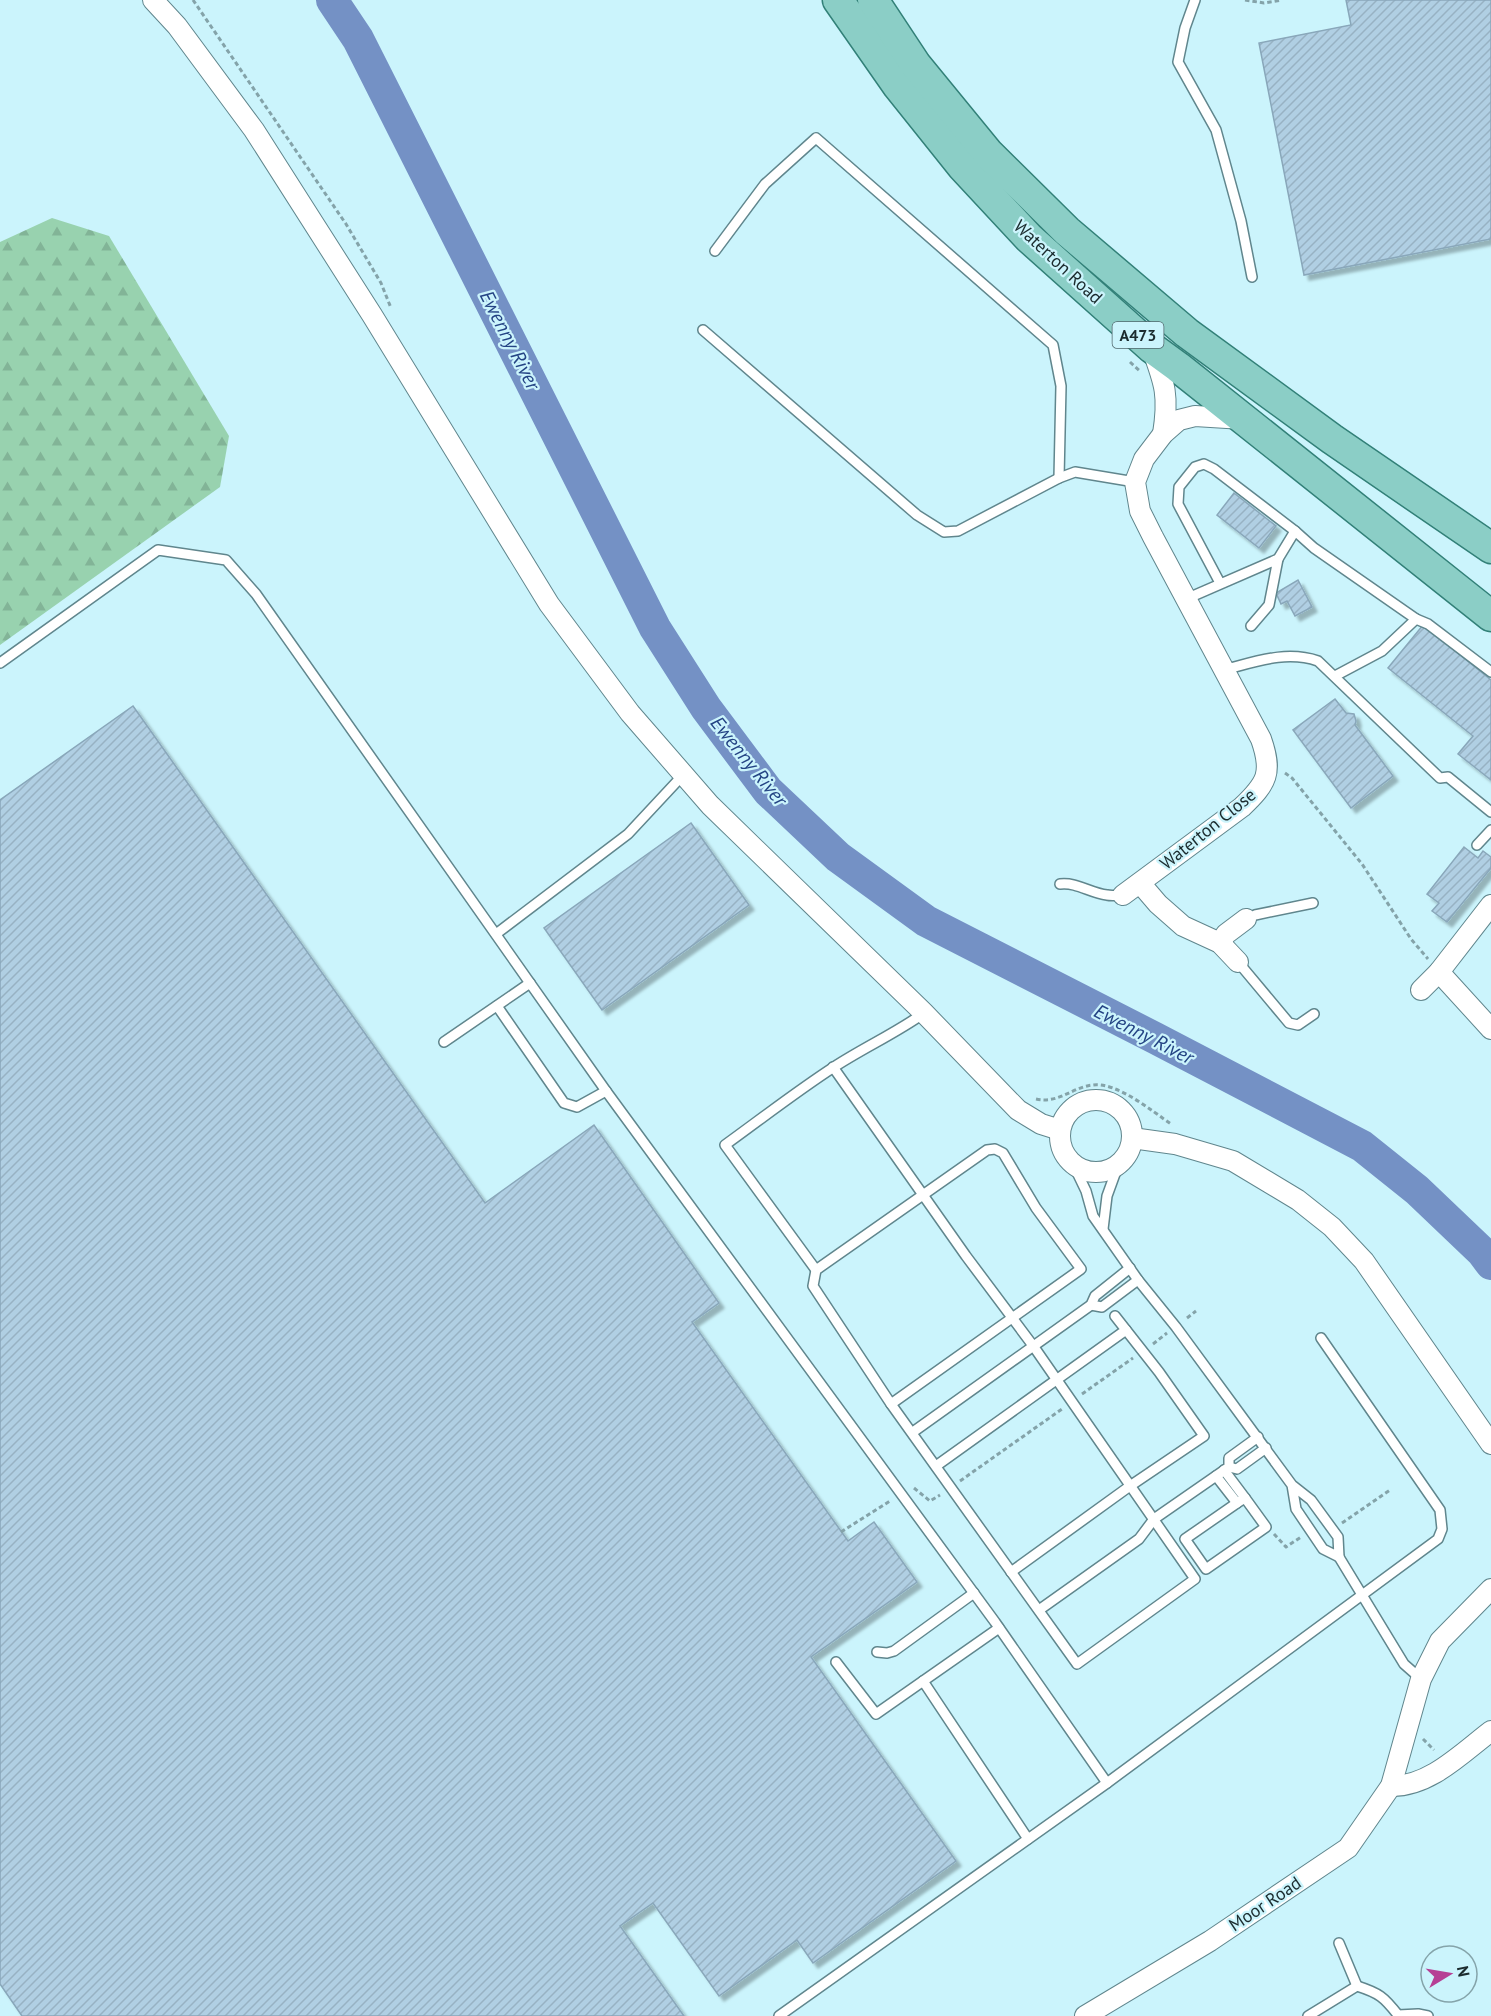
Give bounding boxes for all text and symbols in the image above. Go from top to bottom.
street label: Waterton Road [1009,215,1108,309]
water label: Ewenny River [474,286,547,395]
road number: A473 [1112,322,1164,348]
water label: Ewenny River [705,711,794,812]
street label: Waterton Close [1155,783,1260,874]
water label: Ewenny River [1090,998,1199,1071]
street label: Moor Road [1224,1871,1305,1936]
north arrow [1419,1944,1479,2004]
text: N [1453,1964,1475,1978]

